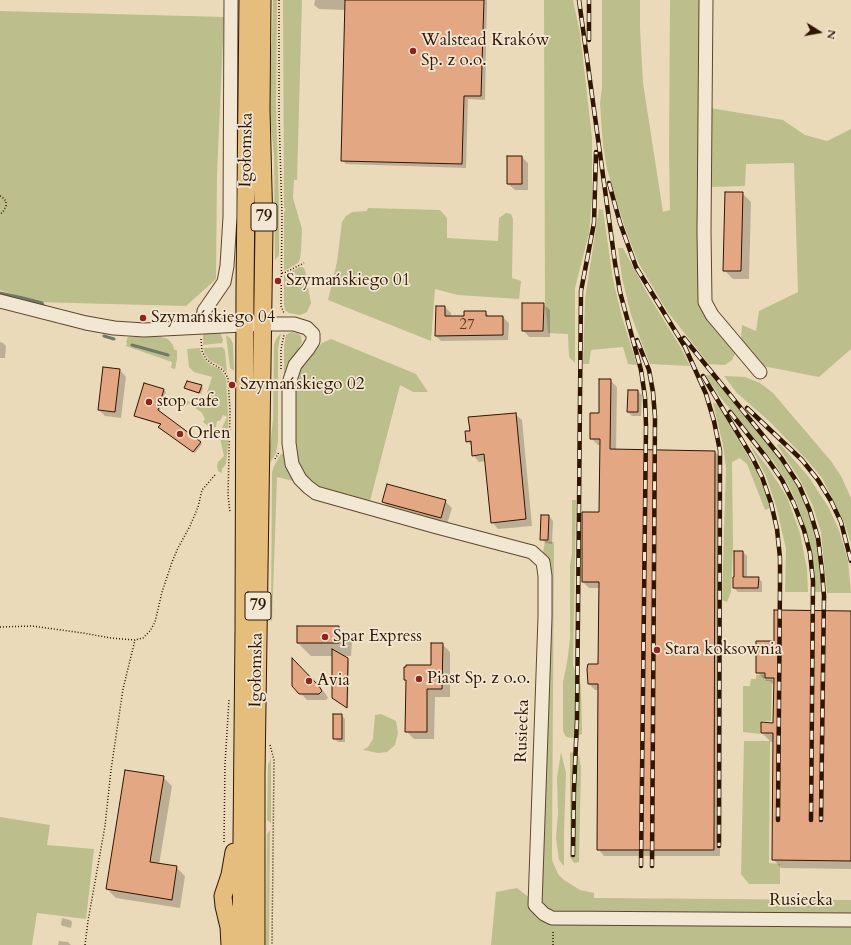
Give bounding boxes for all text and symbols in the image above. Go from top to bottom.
north arrow [799,12,839,52]
text: N [823,28,840,40]
place label: Walstead Kraków Sp. z o.o. [421,31,549,71]
marker: Walstead Kraków Sp. z o.o. [408,46,418,56]
street label: Igołomska [236,112,258,188]
road number: 79 [251,203,277,231]
place label: Szymańskiego 01 [286,271,410,291]
marker: Szymańskiego 01 [273,276,283,286]
place label: Szymańskiego 04 [151,308,275,328]
marker: Szymańskiego 04 [138,313,148,323]
house number: 27 [459,317,475,335]
place label: Szymańskiego 02 [240,375,364,395]
marker: Szymańskiego 02 [227,380,237,390]
place label: stop cafe [157,392,219,412]
marker: stop cafe [144,397,154,407]
place label: Orlen [188,424,231,444]
marker: Orlen [175,429,185,439]
road number: 79 [245,592,271,620]
place label: Spar Express [333,627,422,647]
street label: Igołomska [246,632,268,708]
marker: Spar Express [320,632,330,642]
place label: Stara koksownia [665,640,782,660]
marker: Stara koksownia [652,645,662,655]
place label: Piast Sp. z o.o. [427,669,530,689]
place label: Avia [317,671,350,691]
marker: Piast Sp. z o.o. [414,674,424,684]
marker: Avia [304,676,314,686]
street label: Rusiecka [512,699,534,763]
street label: Rusiecka [769,891,833,911]

